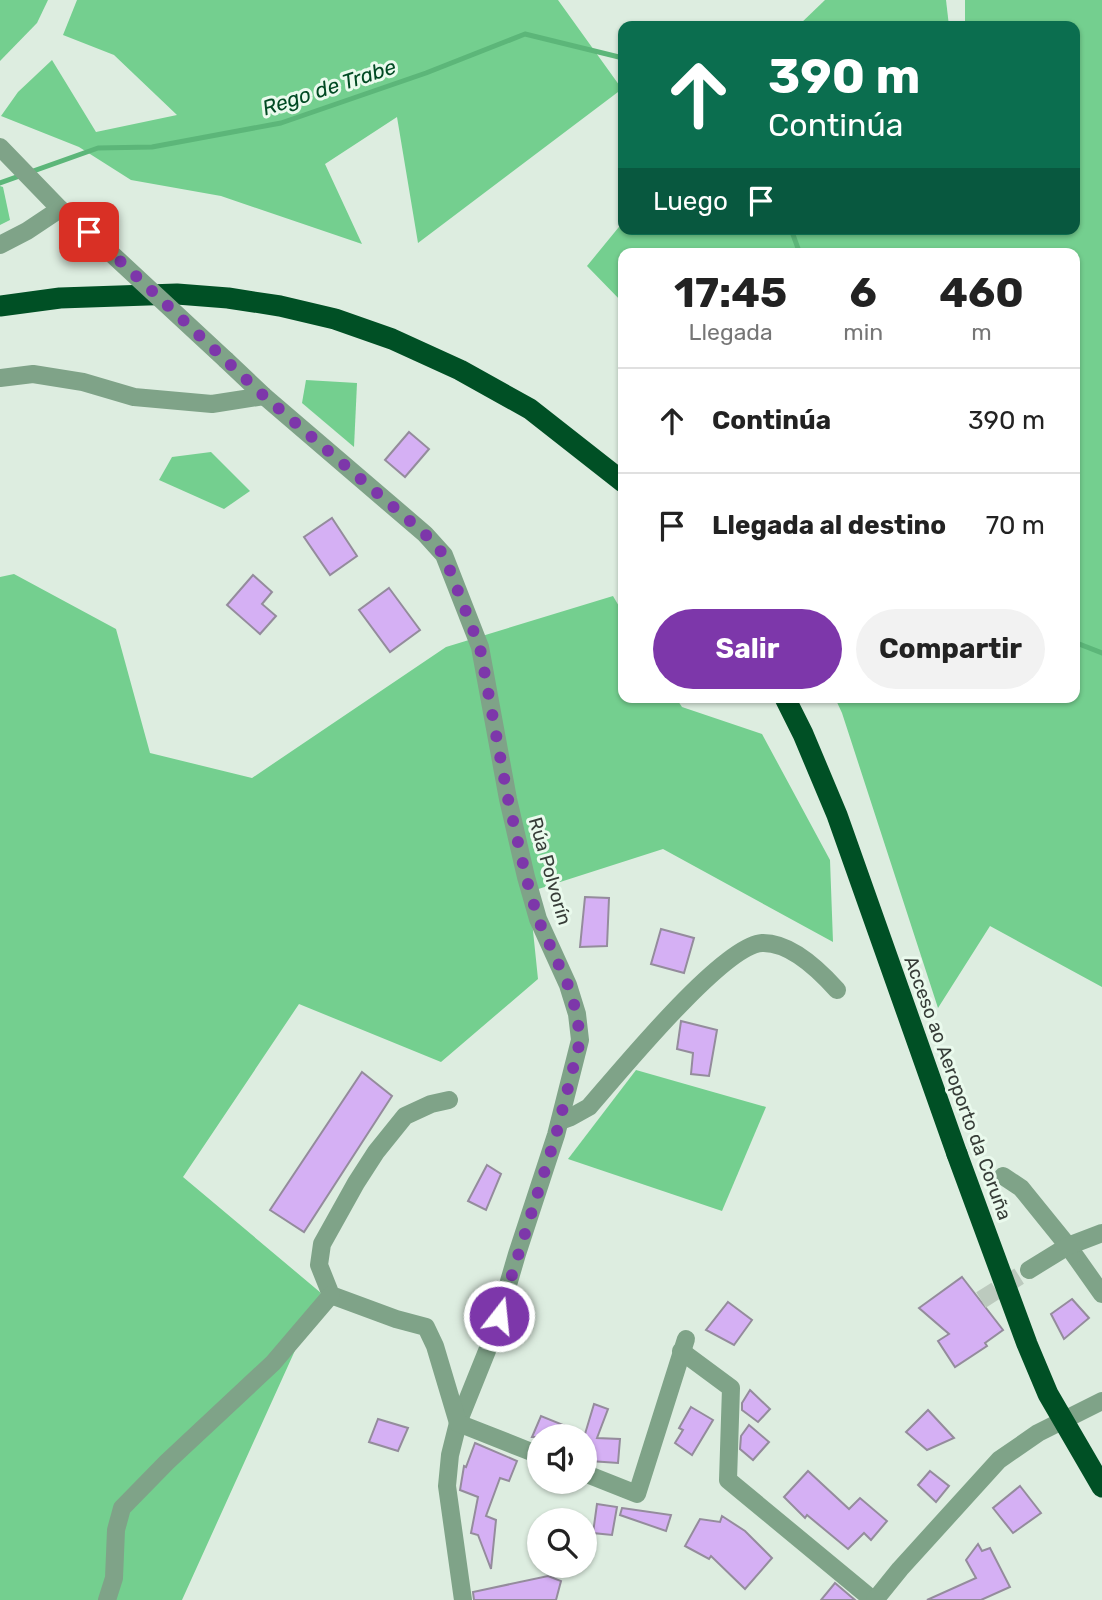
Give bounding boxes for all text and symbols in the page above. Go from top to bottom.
text: 390 m [768,47,920,105]
icon: ahead [653,49,744,140]
water label: Rego de Trabe [259,54,399,120]
text: Continúa [768,106,903,144]
icon: arrive [742,182,780,220]
text: Luego [653,186,728,217]
pin [59,202,119,262]
icon: arrive [70,213,108,251]
text: 17:45 [674,268,787,318]
text: 6 [850,268,877,318]
text: 460 [939,268,1024,318]
text: Llegada [688,318,773,346]
text: min [843,318,883,346]
text: m [971,318,992,346]
icon: ahead [653,402,691,440]
text: Continúa [712,405,831,436]
text: 390 m [968,405,1045,436]
icon: arrive [653,507,691,545]
text: Llegada al destino [712,510,946,541]
text: 70 m [986,510,1045,541]
button: Salir [653,609,842,689]
button: Compartir [856,609,1045,689]
street label: Rúa Polvorín [524,814,576,928]
street label: Acceso ao Aeroporto da Coruña [899,953,1017,1223]
position arrow [462,1279,536,1353]
map controls [527,1424,597,1578]
button: sound [527,1424,597,1494]
button: search [527,1508,597,1578]

